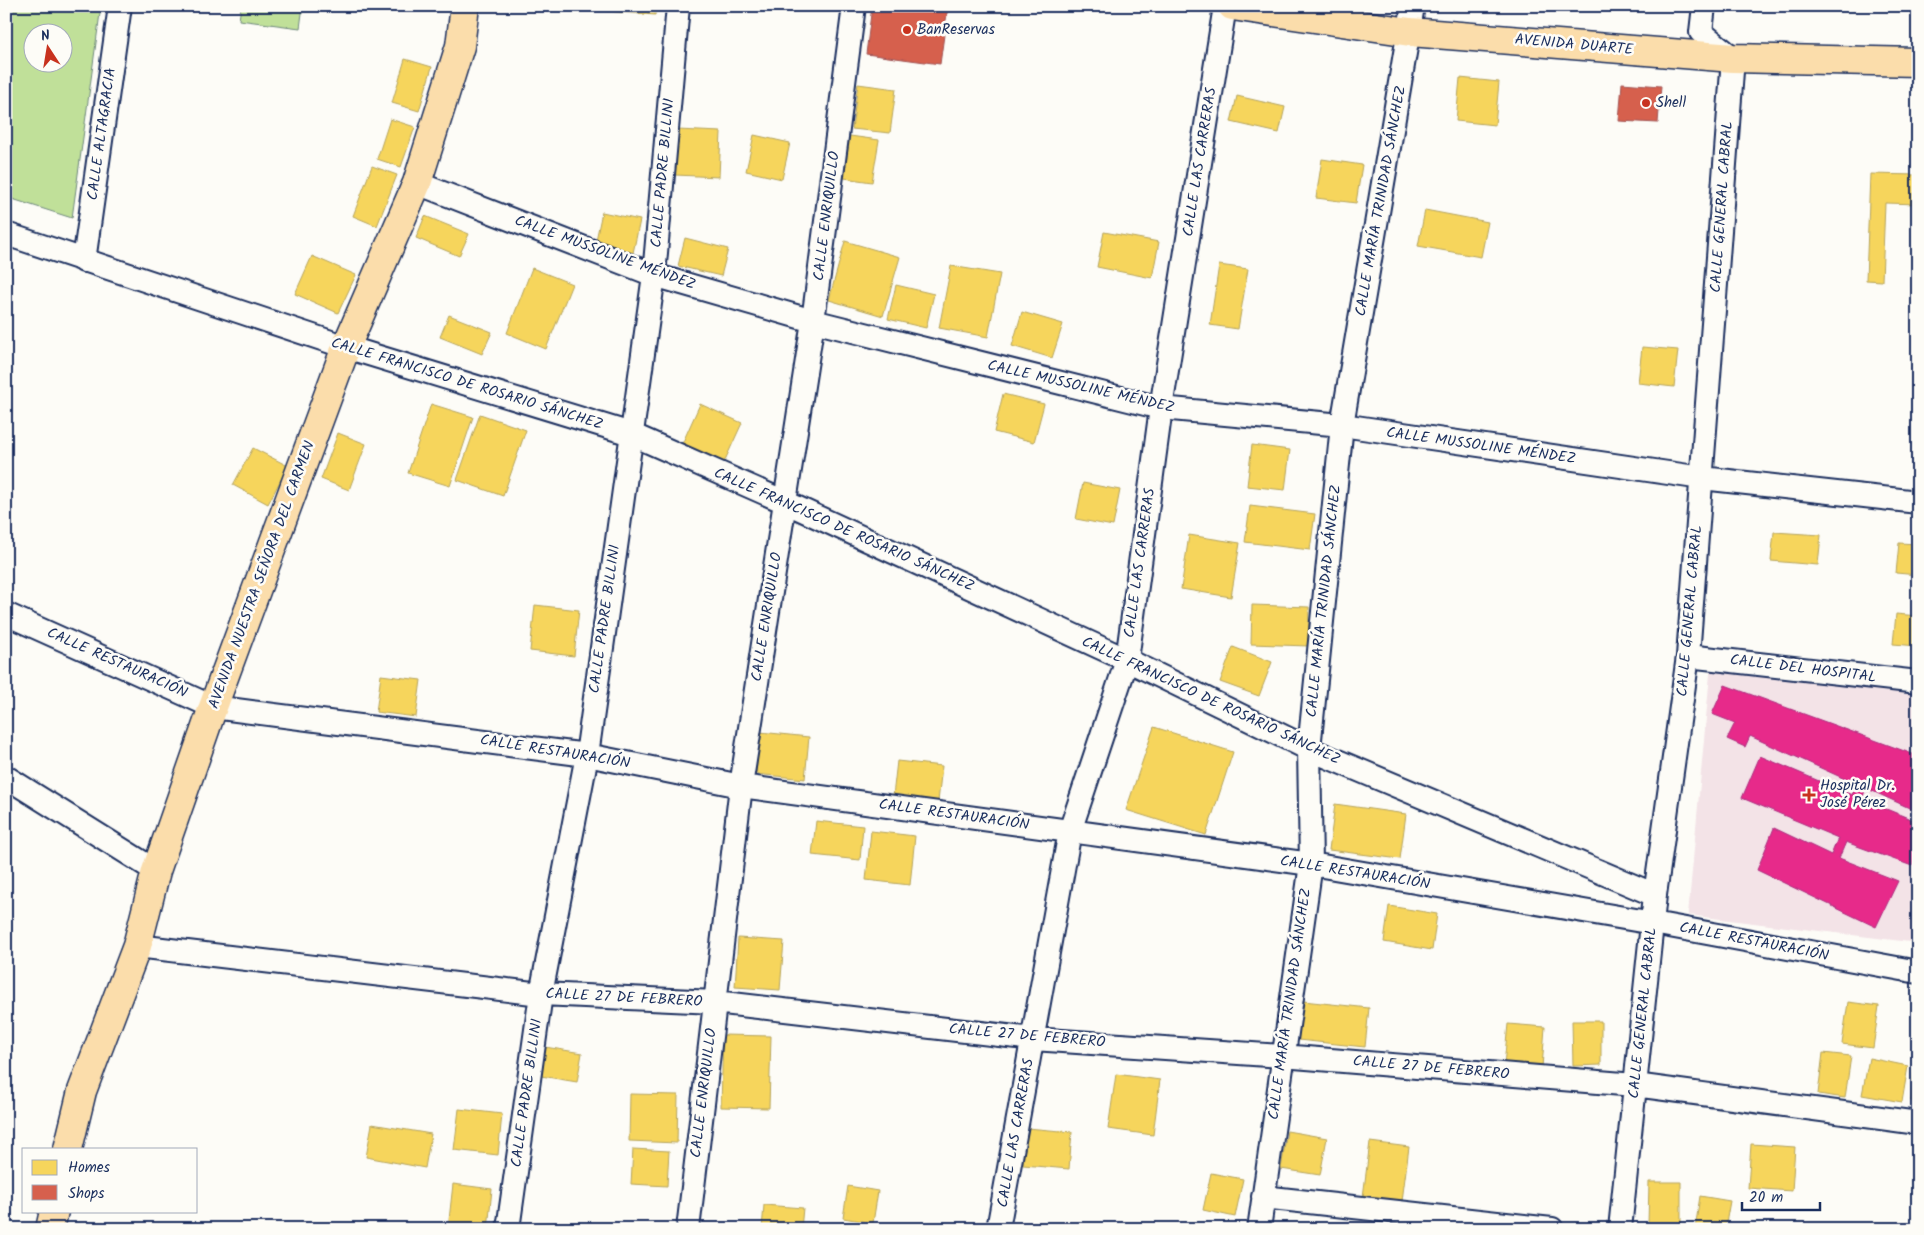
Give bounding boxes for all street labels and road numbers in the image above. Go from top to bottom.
street label: AVENIDA DUARTE [1514,28,1635,62]
street label: CALLE ALTAGRACIA [81,66,123,202]
street label: CALLE MARÍA TRINIDAD SÁNCHEZ [1349,84,1413,318]
street label: CALLE LAS CARRERAS [1176,86,1224,238]
street label: CALLE PADRE BILLINI [645,97,682,249]
street label: CALLE GENERAL CABRAL [1704,120,1740,294]
street label: CALLE ENRIQUILLO [807,150,847,282]
street label: CALLE MUSSOLINE MÉNDEZ [511,209,699,297]
street label: CALLE FRANCISCO DE ROSARIO SÁNCHEZ [328,331,606,437]
street label: CALLE MUSSOLINE MÉNDEZ [985,354,1177,420]
street label: CALLE MUSSOLINE MÉNDEZ [1385,421,1577,471]
street label: AVENIDA NUESTRA SEÑORA DEL CARMEN [202,438,322,712]
street label: CALLE FRANCISCO DE ROSARIO SÁNCHEZ [710,461,978,599]
street label: CALLE MARÍA TRINIDAD SÁNCHEZ [1300,483,1348,719]
street label: CALLE LAS CARRERAS [1118,487,1162,639]
street label: CALLE GENERAL CABRAL [1671,524,1709,698]
street label: CALLE PADRE BILLINI [583,543,627,695]
street label: CALLE ENRIQUILLO [745,551,789,683]
street label: CALLE RESTAURACIÓN [43,621,191,705]
street label: CALLE FRANCISCO DE ROSARIO SÁNCHEZ [1077,630,1345,772]
street label: CALLE DEL HOSPITAL [1728,648,1878,690]
street label: CALLE RESTAURACIÓN [478,728,632,776]
street label: CALLE RESTAURACIÓN [877,793,1031,837]
street label: CALLE RESTAURACIÓN [1278,849,1432,897]
street label: CALLE MARÍA TRINIDAD SÁNCHEZ [1262,887,1318,1121]
street label: CALLE RESTAURACIÓN [1677,916,1831,968]
street label: CALLE GENERAL CABRAL [1622,926,1664,1100]
street label: CALLE 27 DE FEBRERO [545,982,703,1014]
street label: CALLE PADRE BILLINI [505,1017,549,1169]
street label: CALLE 27 DE FEBRERO [948,1017,1106,1055]
street label: CALLE ENRIQUILLO [684,1027,724,1159]
street label: CALLE 27 DE FEBRERO [1352,1049,1510,1087]
street label: CALLE LAS CARRERAS [991,1057,1041,1209]

